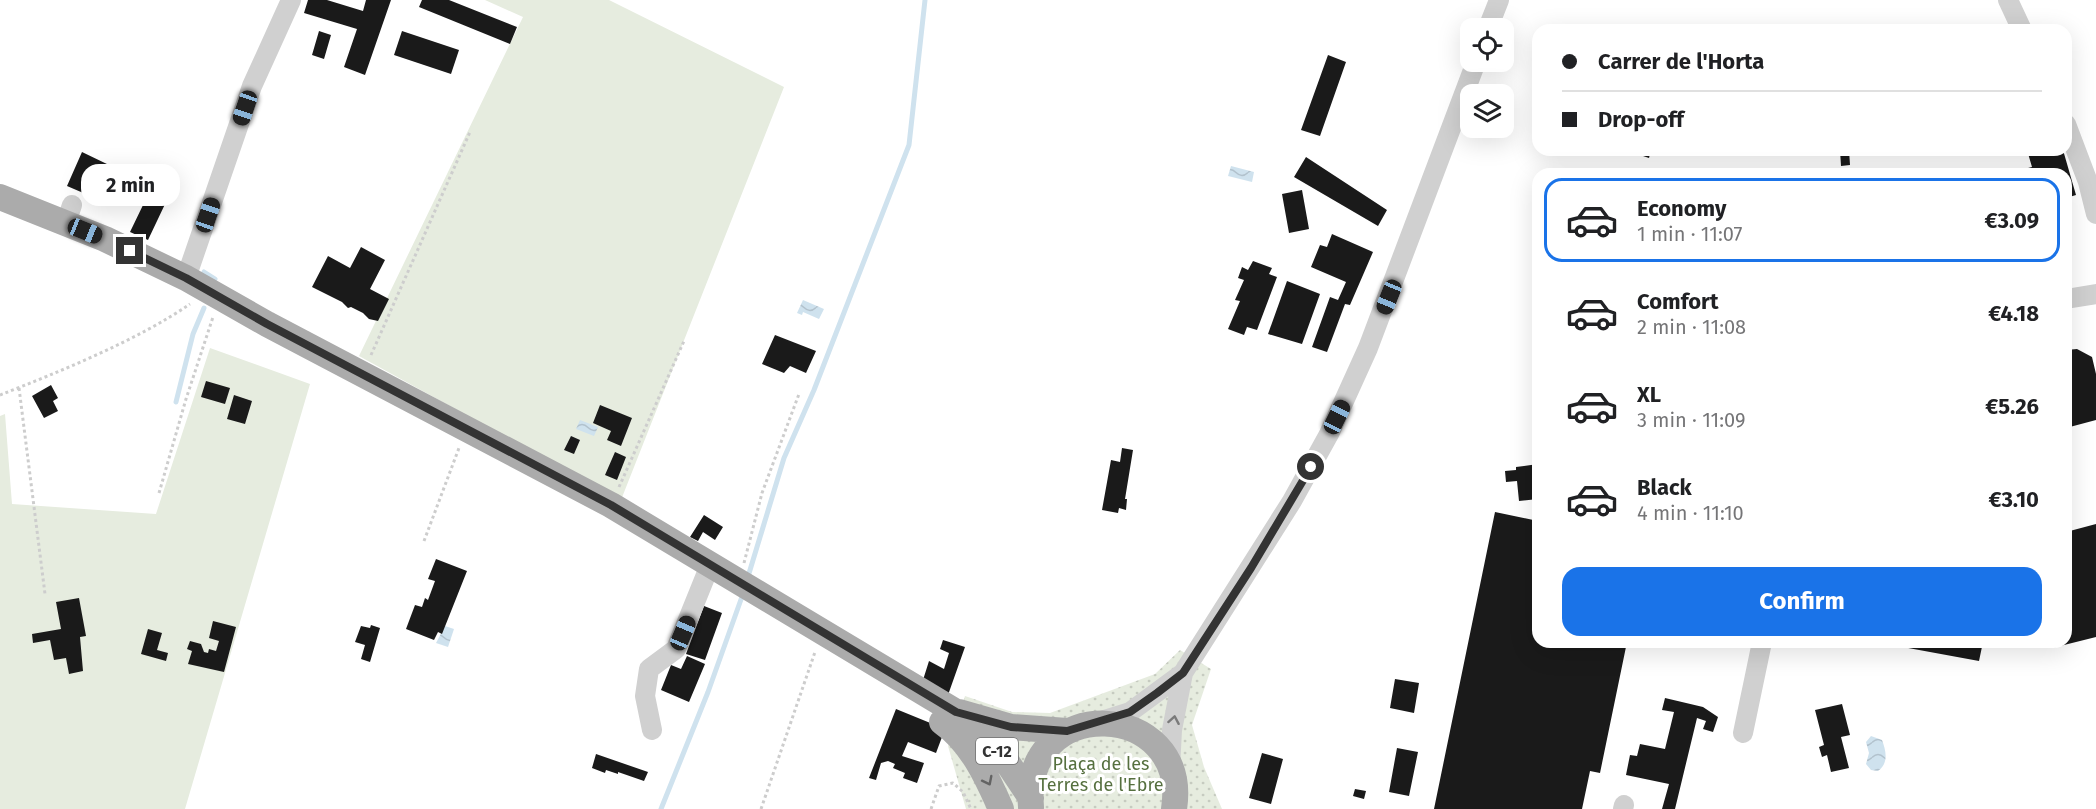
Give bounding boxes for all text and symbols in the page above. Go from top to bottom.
map controls [1460,18,1514,138]
button: locate [1460,18,1514,72]
text: Carrer de l'Horta [1598,48,1764,75]
button: layers [1460,84,1514,138]
car [231,88,259,128]
text: Drop-off [1598,106,1684,133]
callout: 2 min [80,164,180,206]
text: 2 min [106,173,155,197]
icon: car [1565,193,1619,247]
car [194,195,222,235]
text: Economy [1637,195,1726,222]
text: €3.09 [1985,207,2039,234]
car [65,216,105,246]
text: 1 min · 11:07 [1637,222,1742,246]
route end [116,237,143,264]
car [1374,277,1404,317]
icon: car [1565,286,1619,340]
text: Comfort [1637,288,1718,315]
text: €4.18 [1988,300,2039,327]
text: 2 min · 11:08 [1637,315,1746,339]
icon: car [1565,379,1619,433]
text: XL [1637,381,1661,408]
text: €5.26 [1985,393,2039,420]
car [1321,397,1353,437]
text: 3 min · 11:09 [1637,408,1745,432]
route start [1297,453,1324,480]
icon: car [1565,472,1619,526]
text: Black [1637,474,1692,501]
text: €3.10 [1988,486,2039,513]
text: 4 min · 11:10 [1637,501,1744,525]
button: Confirm [1562,567,2042,636]
car [668,613,698,653]
one-way arrow [1167,716,1179,725]
road number: C-12 [976,738,1018,764]
park label: Plaça de les Terres de l'Ebre [1038,753,1164,796]
one-way arrow [981,775,992,785]

